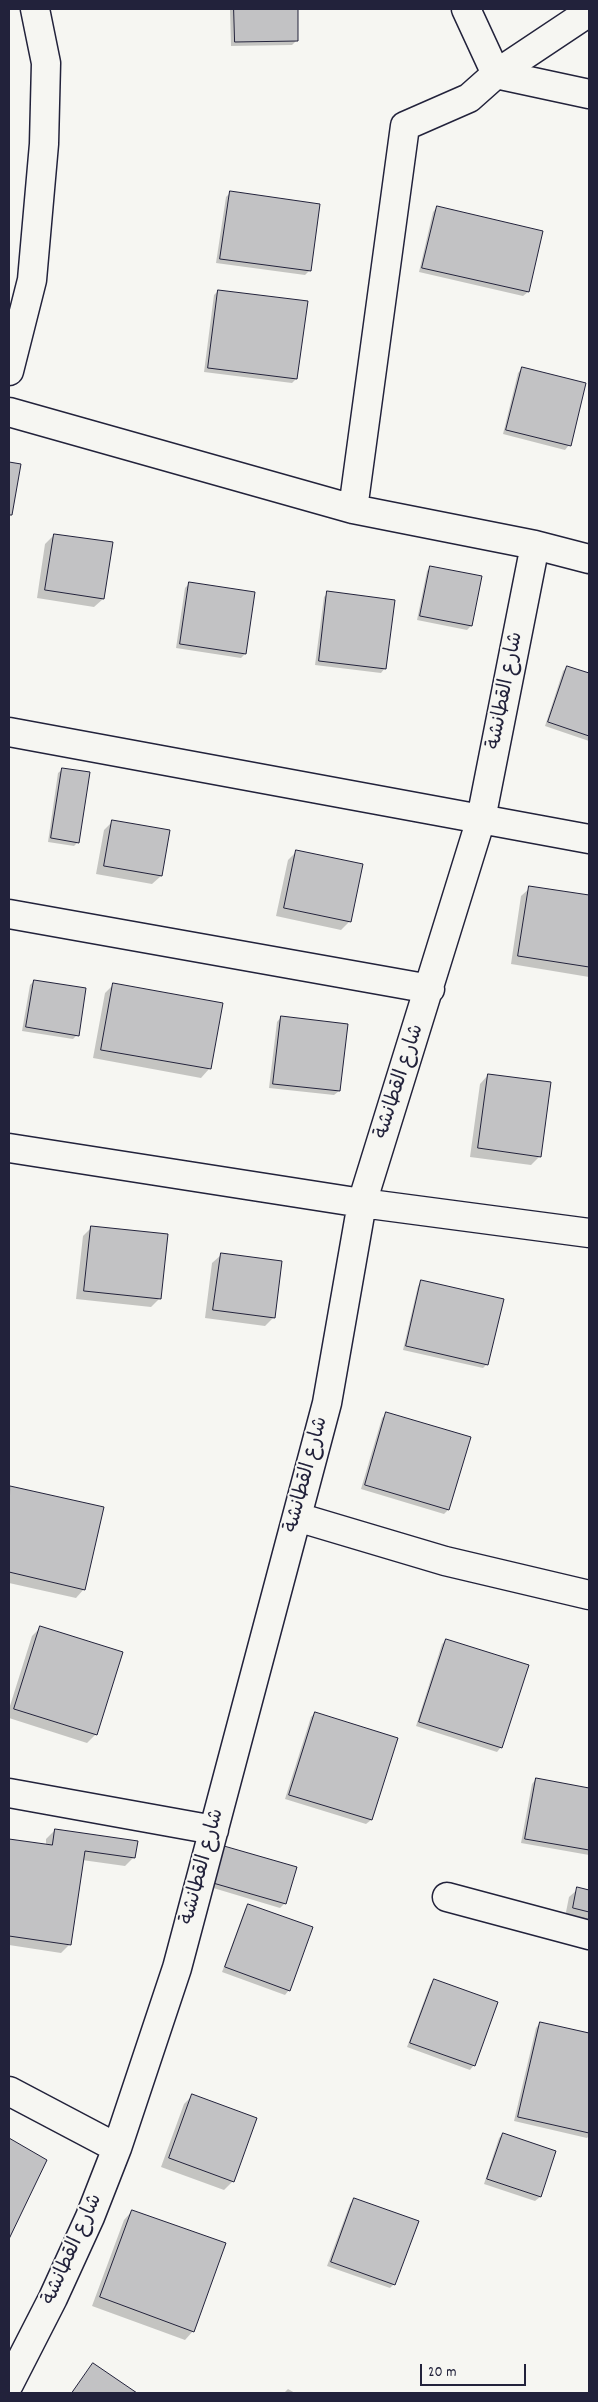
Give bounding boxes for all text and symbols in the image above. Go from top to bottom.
street label: شارع القطانشة [484,630,530,752]
street label: شارع القطانشة [371,1022,431,1142]
street label: شارع القطانشة [281,1414,335,1536]
street label: شارع القطانشة [177,1806,231,1928]
street label: شارع القطانشة [39,2191,109,2309]
scale bar [423,2354,529,2386]
text: 20 m [428,2362,456,2384]

